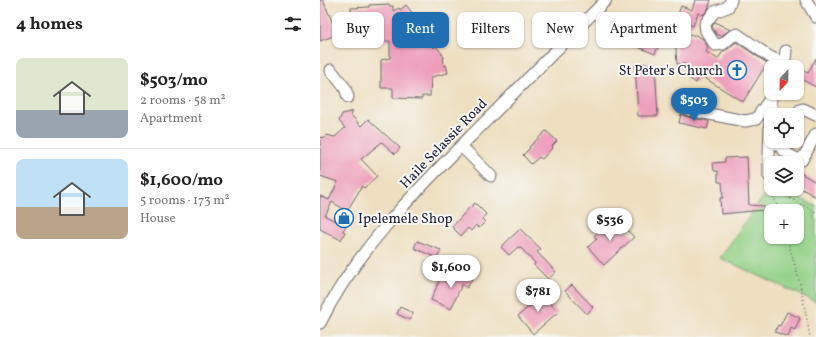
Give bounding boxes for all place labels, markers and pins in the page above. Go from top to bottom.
church icon: St Peter's Church [726,59,748,81]
place label: St Peter's Church [619,62,723,81]
pin: $503 [670,88,718,122]
shop icon: Ipelemele Shop [333,207,355,229]
pin: $536 [586,208,634,242]
place label: Ipelemele Shop [358,210,453,229]
pin: $1,600 [418,255,484,289]
pin: $781 [514,279,562,313]

